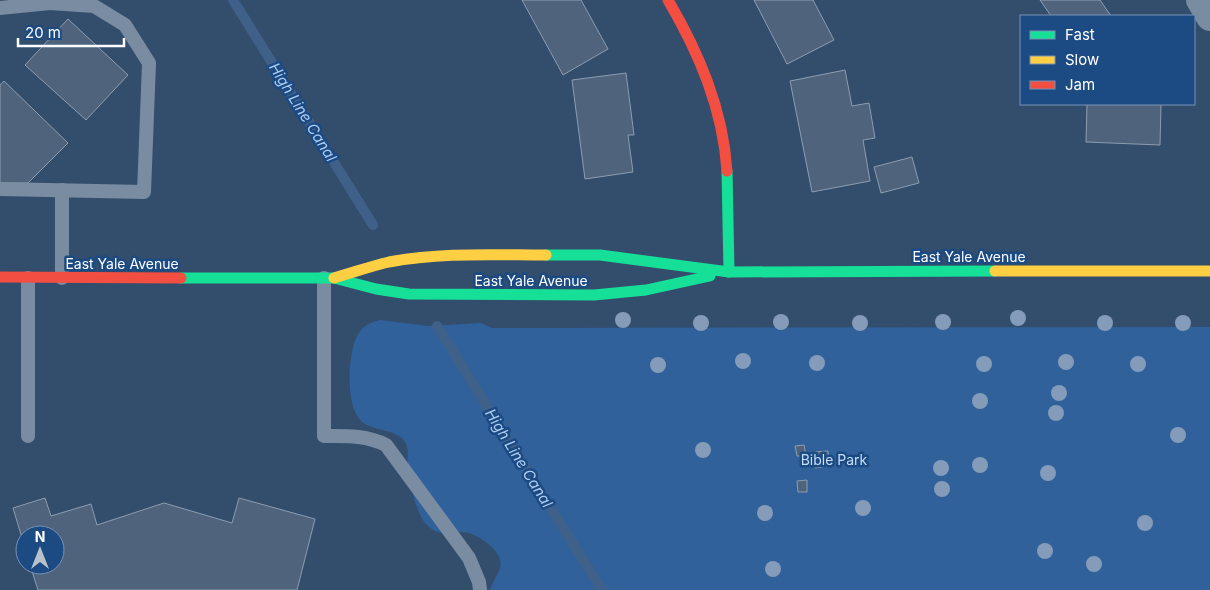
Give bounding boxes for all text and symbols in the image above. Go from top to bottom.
scale bar [18,15,124,47]
legend [1020,15,1195,105]
text: 20 m [25,23,61,42]
text: Fast [1065,25,1095,44]
text: Slow [1065,50,1099,69]
water label: High Line Canal [265,59,341,165]
text: Jam [1065,75,1095,94]
street label: East Yale Avenue [912,248,1026,265]
street label: East Yale Avenue [65,255,179,272]
street label: East Yale Avenue [474,272,588,289]
water label: High Line Canal [481,405,557,511]
park label: Bible Park [801,451,868,468]
north arrow [15,525,65,575]
text: N [35,528,45,545]

